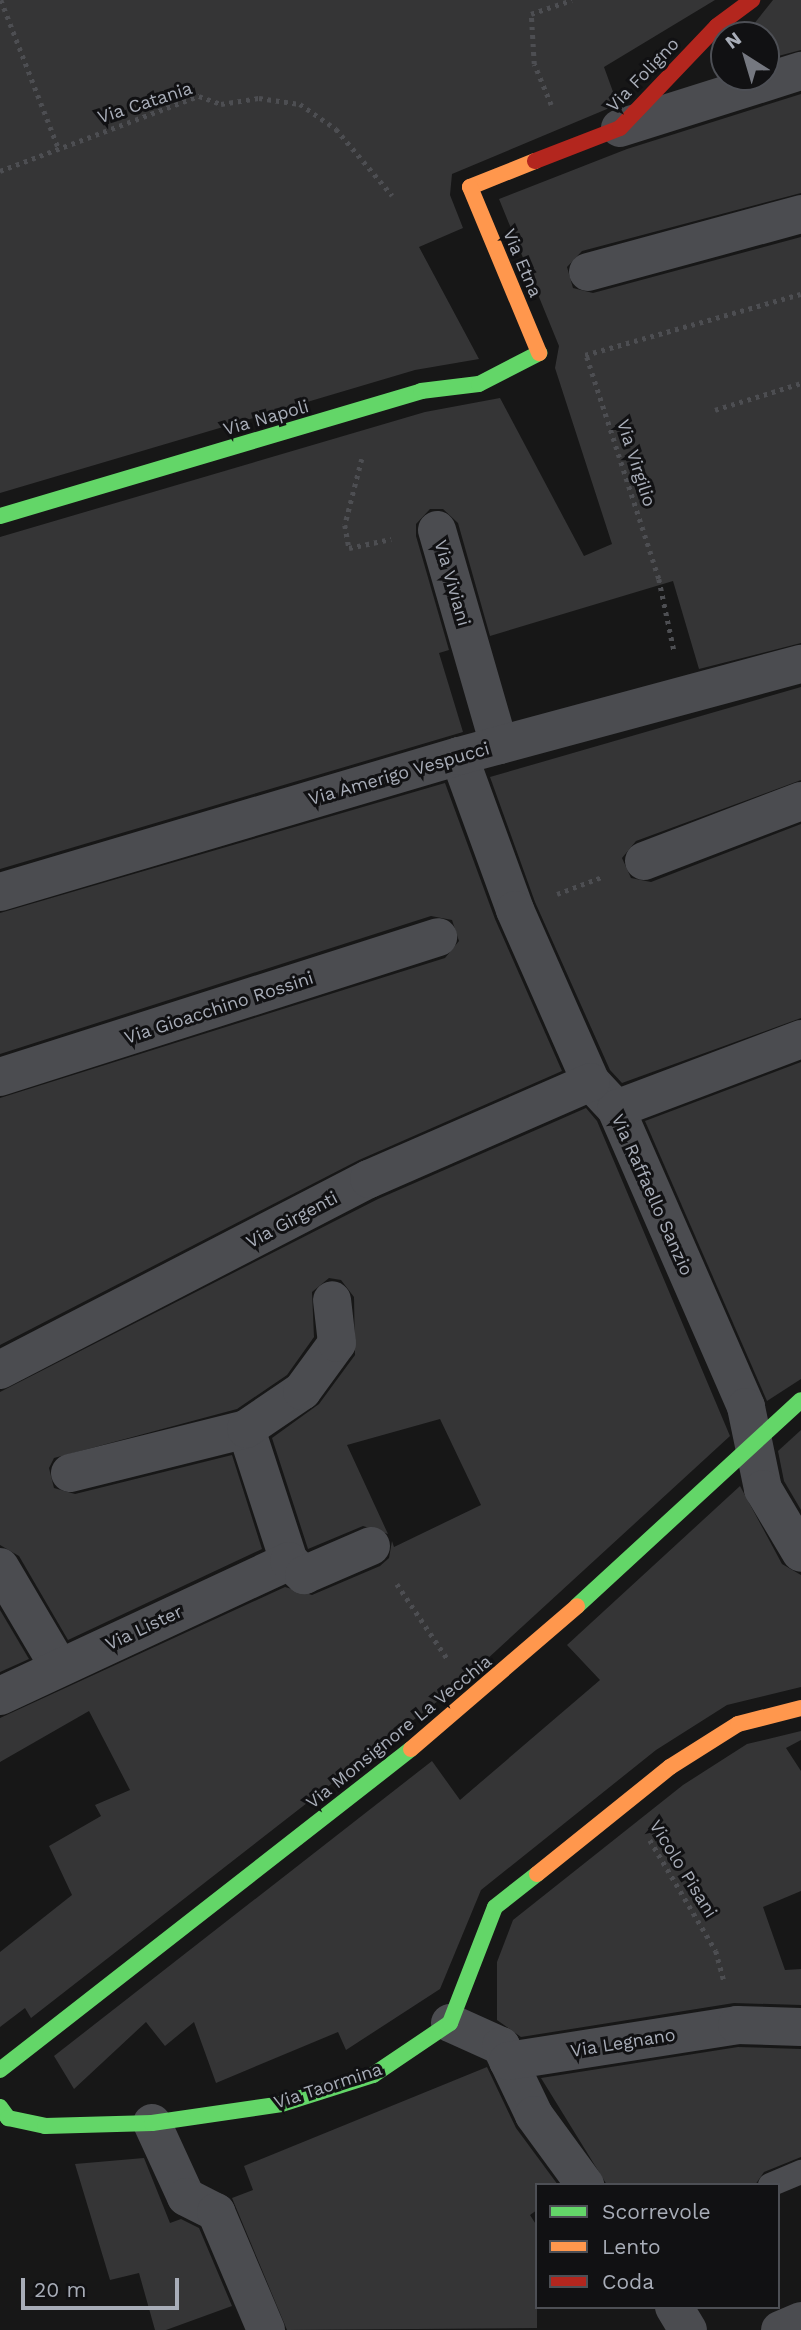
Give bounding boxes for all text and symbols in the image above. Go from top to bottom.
north arrow [710,21,780,91]
text: N [721,27,746,54]
street label: Via Foligno [602,33,684,117]
street label: Via Catania [95,77,195,129]
street label: Via Etna [498,225,546,301]
street label: Via Napoli [221,395,311,441]
street label: Via Virgilio [612,416,660,510]
street label: Via Viviani [429,537,475,629]
street label: Via Amerigo Vespucci [305,738,493,810]
street label: Via Gioacchino Rossini [122,967,316,1049]
street label: Via Raffaello Sanzio [607,1111,697,1279]
street label: Via Girgenti [242,1187,342,1253]
street label: Via Lister [102,1601,186,1655]
street label: Via Monsignore La Vecchia [301,1650,497,1814]
street label: Vicolo Pisani [644,1816,722,1922]
street label: Via Legnano [569,2024,677,2062]
street label: Via Taormina [271,2058,385,2114]
legend [535,2183,780,2309]
text: Scorrevole [602,2199,711,2224]
text: Lento [602,2234,661,2259]
scale bar [24,2264,182,2308]
text: Coda [602,2269,654,2294]
text: 20 m [34,2277,86,2302]

